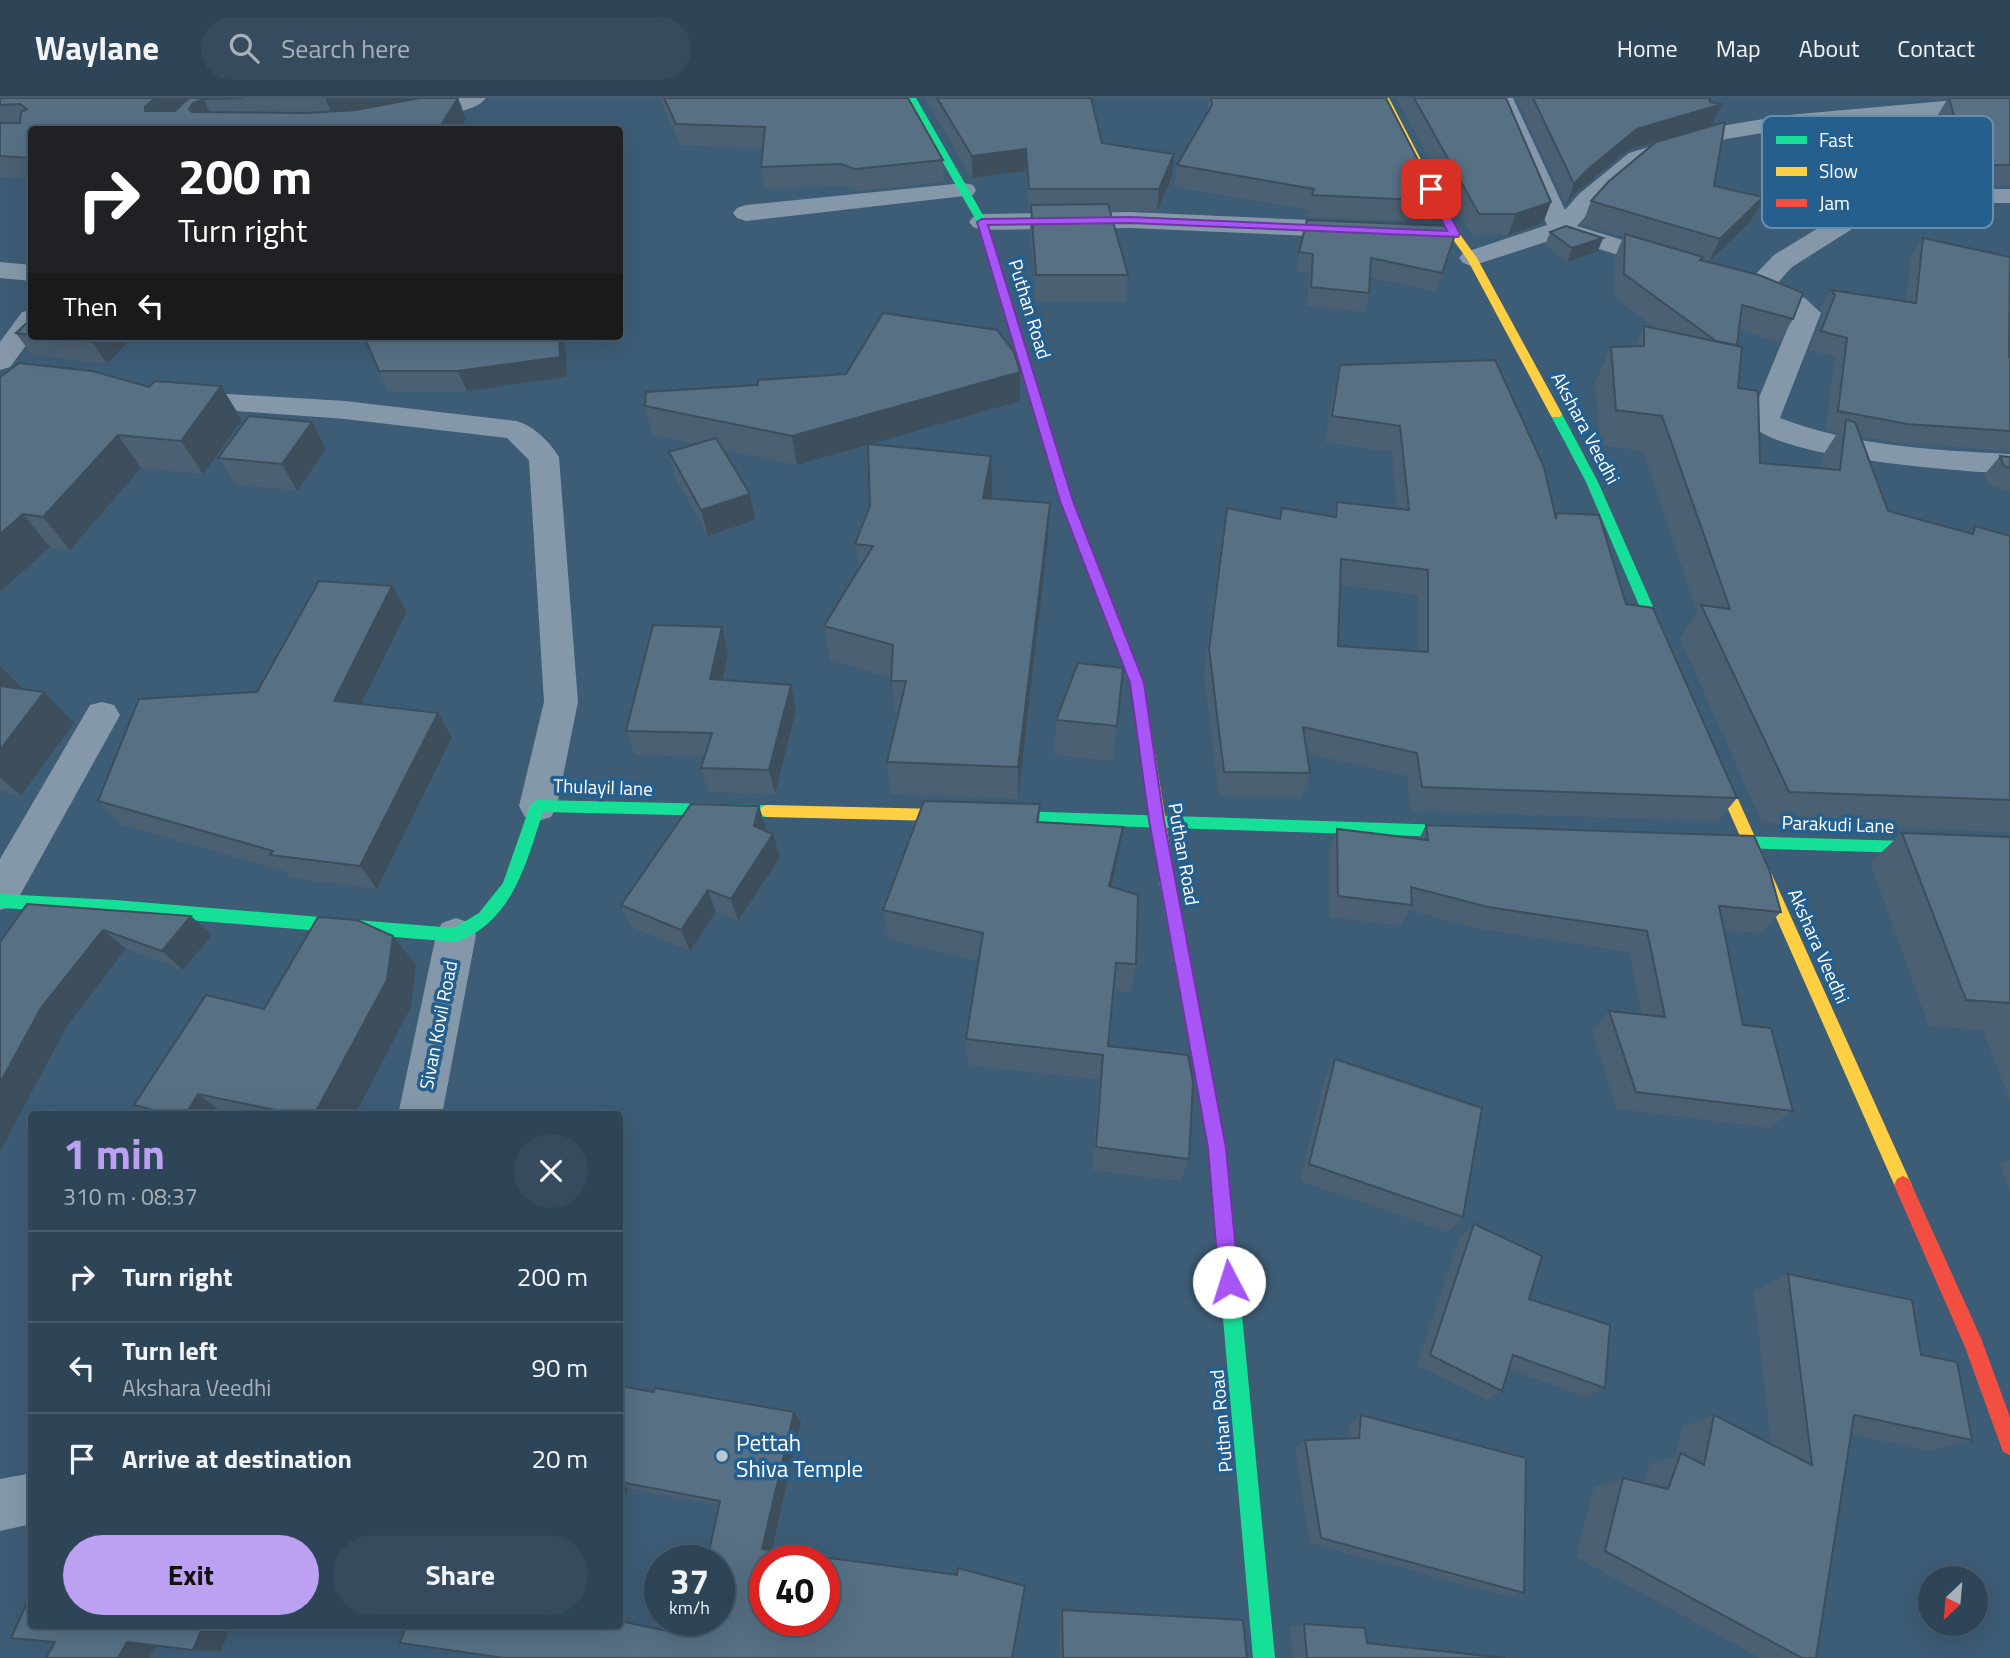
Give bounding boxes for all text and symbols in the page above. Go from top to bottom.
search box [201,17,691,80]
text: Waylane [35,23,159,73]
icon: search [225,29,263,67]
text: Search here [281,29,410,68]
text: Home [1617,30,1678,66]
text: Map [1716,30,1761,66]
text: About [1799,30,1859,66]
text: Contact [1897,30,1975,66]
legend [1762,116,1993,228]
text: Fast [1819,125,1854,154]
text: 200 m [178,138,312,213]
icon: right [63,154,154,245]
text: Slow [1819,156,1858,185]
pin [1401,159,1461,219]
icon: arrive [1412,170,1450,208]
text: Jam [1819,188,1850,217]
text: Turn right [178,206,307,254]
street label: Puthan Road [1002,255,1059,362]
text: Then [63,287,118,326]
icon: left [132,287,170,325]
street label: Akshara Veedhi [1545,367,1628,489]
street label: Thulayil lane [553,770,653,803]
street label: Puthan Road [1161,801,1208,907]
street label: Parakudi Lane [1781,807,1895,840]
street label: Akshara Veedhi [1781,884,1858,1008]
street label: Sivan Kovil Road [411,958,464,1092]
text: 1 min [63,1121,165,1185]
button: close [514,1134,588,1208]
text: 310 m · 08:37 [63,1179,198,1214]
position arrow [1192,1245,1266,1319]
text: Turn right [122,1257,233,1296]
text: 200 m [517,1257,588,1296]
icon: right [63,1258,101,1296]
text: Turn left [122,1331,217,1370]
text: 90 m [531,1348,588,1387]
icon: left [63,1349,101,1387]
street label: Puthan Road [1202,1368,1239,1474]
text: Akshara Veedhi [122,1370,271,1405]
place label: Pettah Shiva Temple [736,1425,863,1486]
text: Arrive at destination [122,1439,352,1478]
text: 20 m [531,1439,588,1478]
icon: arrive [63,1440,101,1478]
marker: Pettah Shiva Temple [714,1448,730,1464]
button: Exit [63,1535,319,1615]
button: Share [333,1535,588,1615]
speed limit sign: 40 [749,1545,840,1636]
text: 37 [670,1554,709,1608]
north arrow [1918,1566,1988,1636]
map controls [1918,1566,1988,1636]
text: km/h [669,1594,710,1621]

